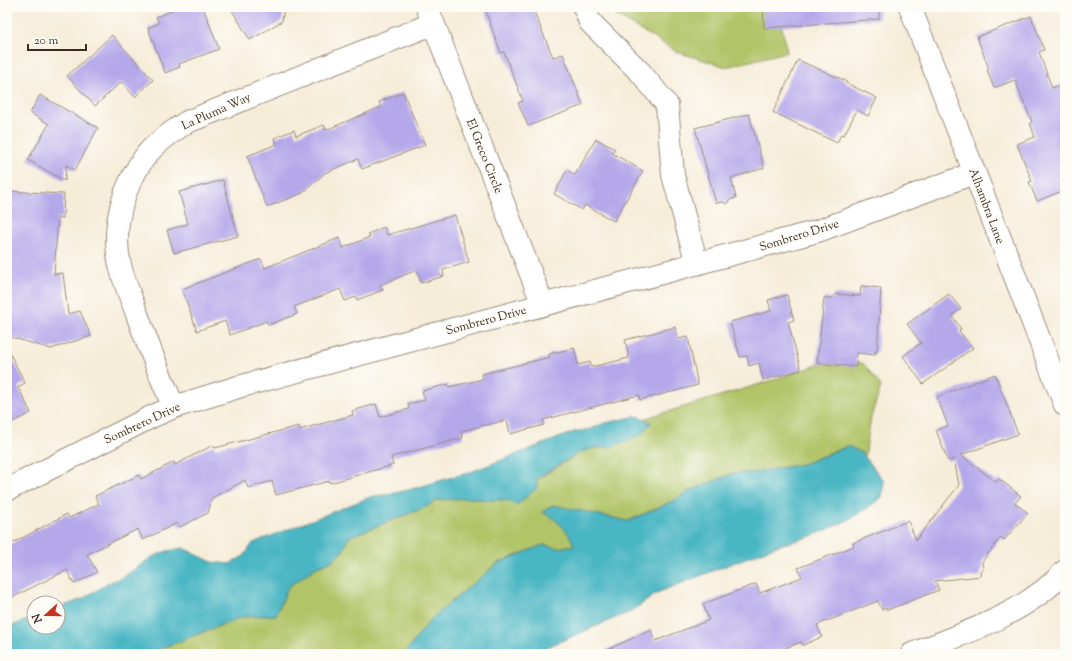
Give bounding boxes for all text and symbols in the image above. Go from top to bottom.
scale bar [28,26,86,52]
text: 20 m [34,32,59,50]
street label: La Pluma Way [179,89,254,135]
street label: El Greco Circle [461,116,507,197]
street label: Alhambra Lane [963,166,1009,247]
street label: Sombrero Drive [757,215,842,257]
street label: Sombrero Drive [444,301,529,340]
street label: Sombrero Drive [101,398,184,450]
north arrow [26,595,66,635]
text: N [28,611,47,626]

